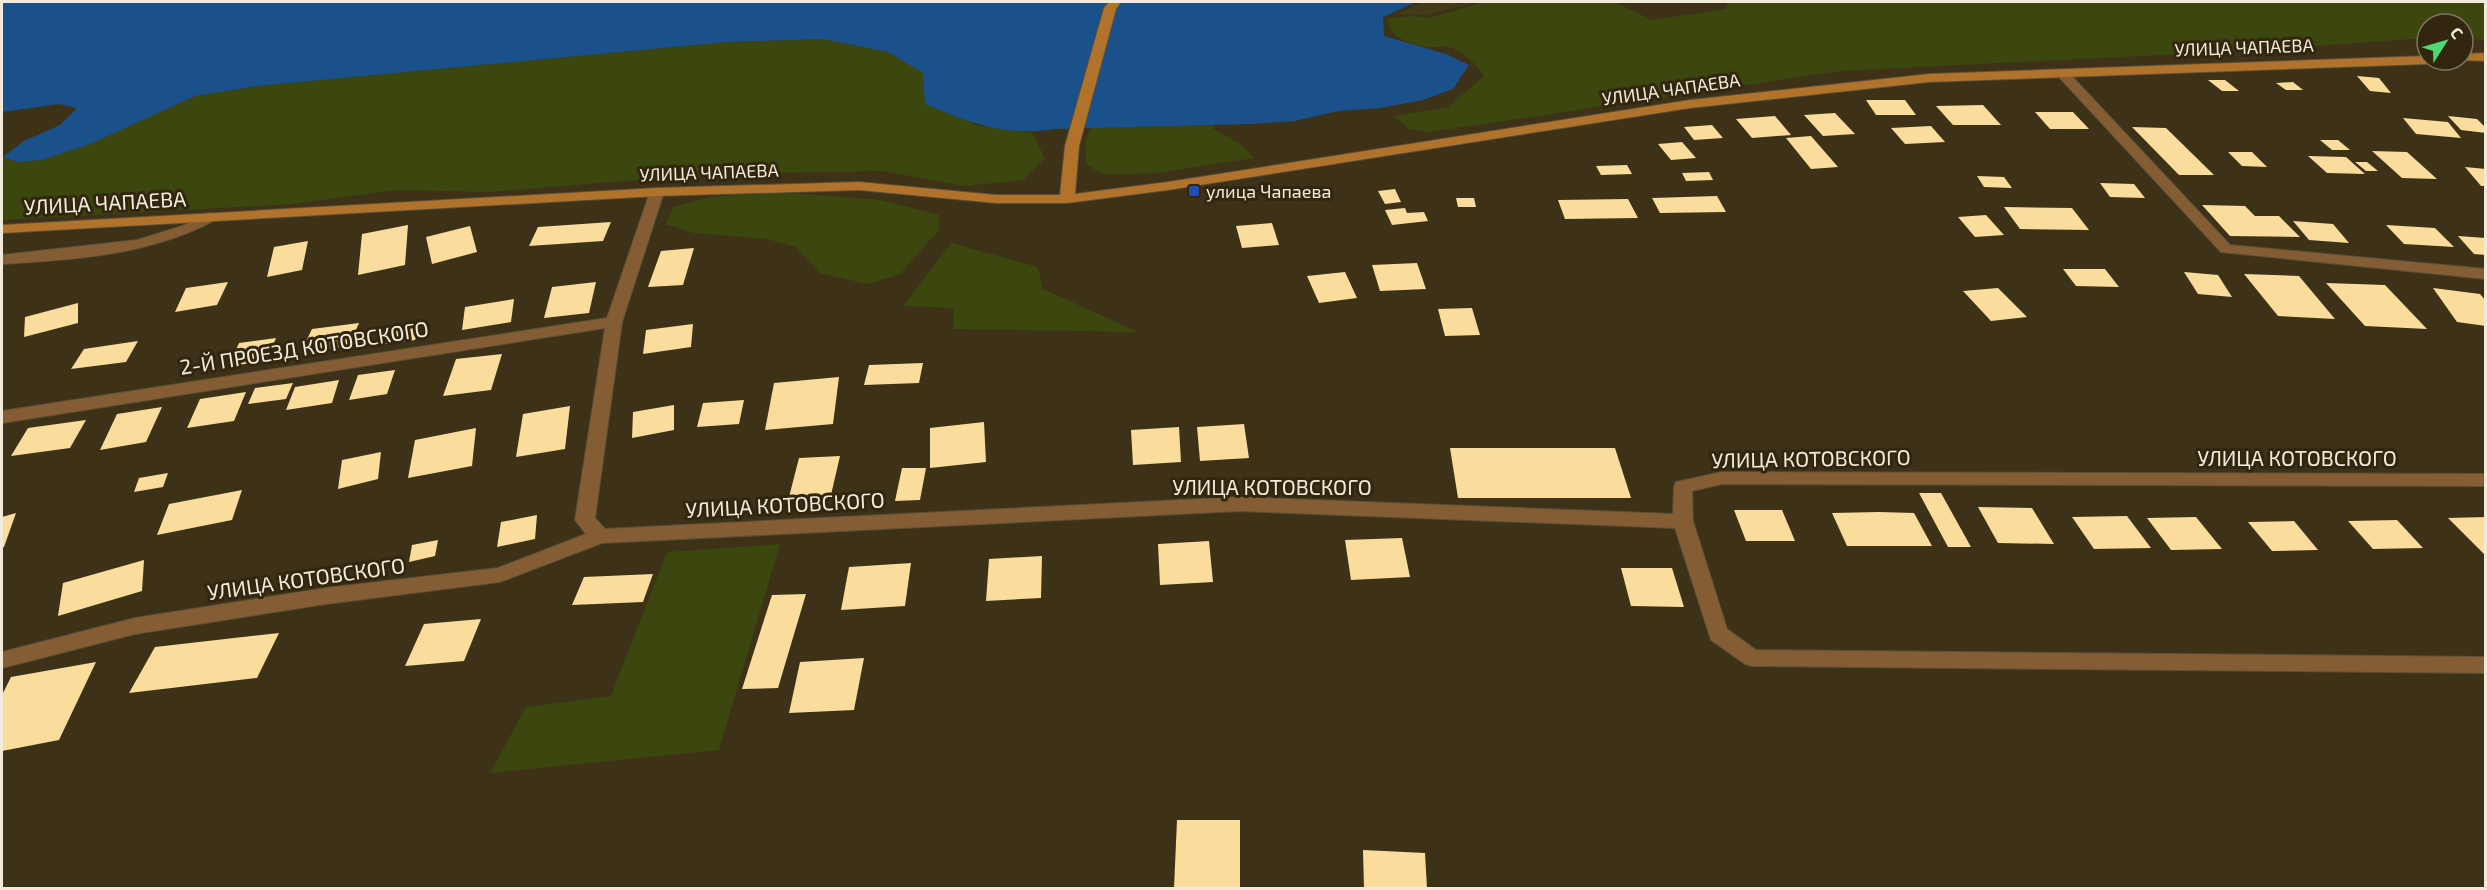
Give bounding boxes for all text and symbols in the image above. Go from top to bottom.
north arrow [2415,12,2475,72]
text: С [2447,23,2468,42]
street label: УЛИЦА ЧАПАЕВА [2174,34,2315,60]
street label: УЛИЦА ЧАПАЕВА [1601,68,1742,110]
street label: УЛИЦА ЧАПАЕВА [639,159,780,185]
place label: улица Чапаева [1206,180,1331,202]
marker: улица Чапаева [1187,184,1201,198]
street label: УЛИЦА ЧАПАЕВА [23,185,187,219]
street label: 2-Й ПРОЕЗД КОТОВСКОГО [178,315,430,379]
street label: УЛИЦА КОТОВСКОГО [1711,444,1911,472]
street label: УЛИЦА КОТОВСКОГО [2197,445,2397,470]
street label: УЛИЦА КОТОВСКОГО [1172,474,1372,499]
street label: УЛИЦА КОТОВСКОГО [685,486,885,522]
street label: УЛИЦА КОТОВСКОГО [206,552,406,604]

